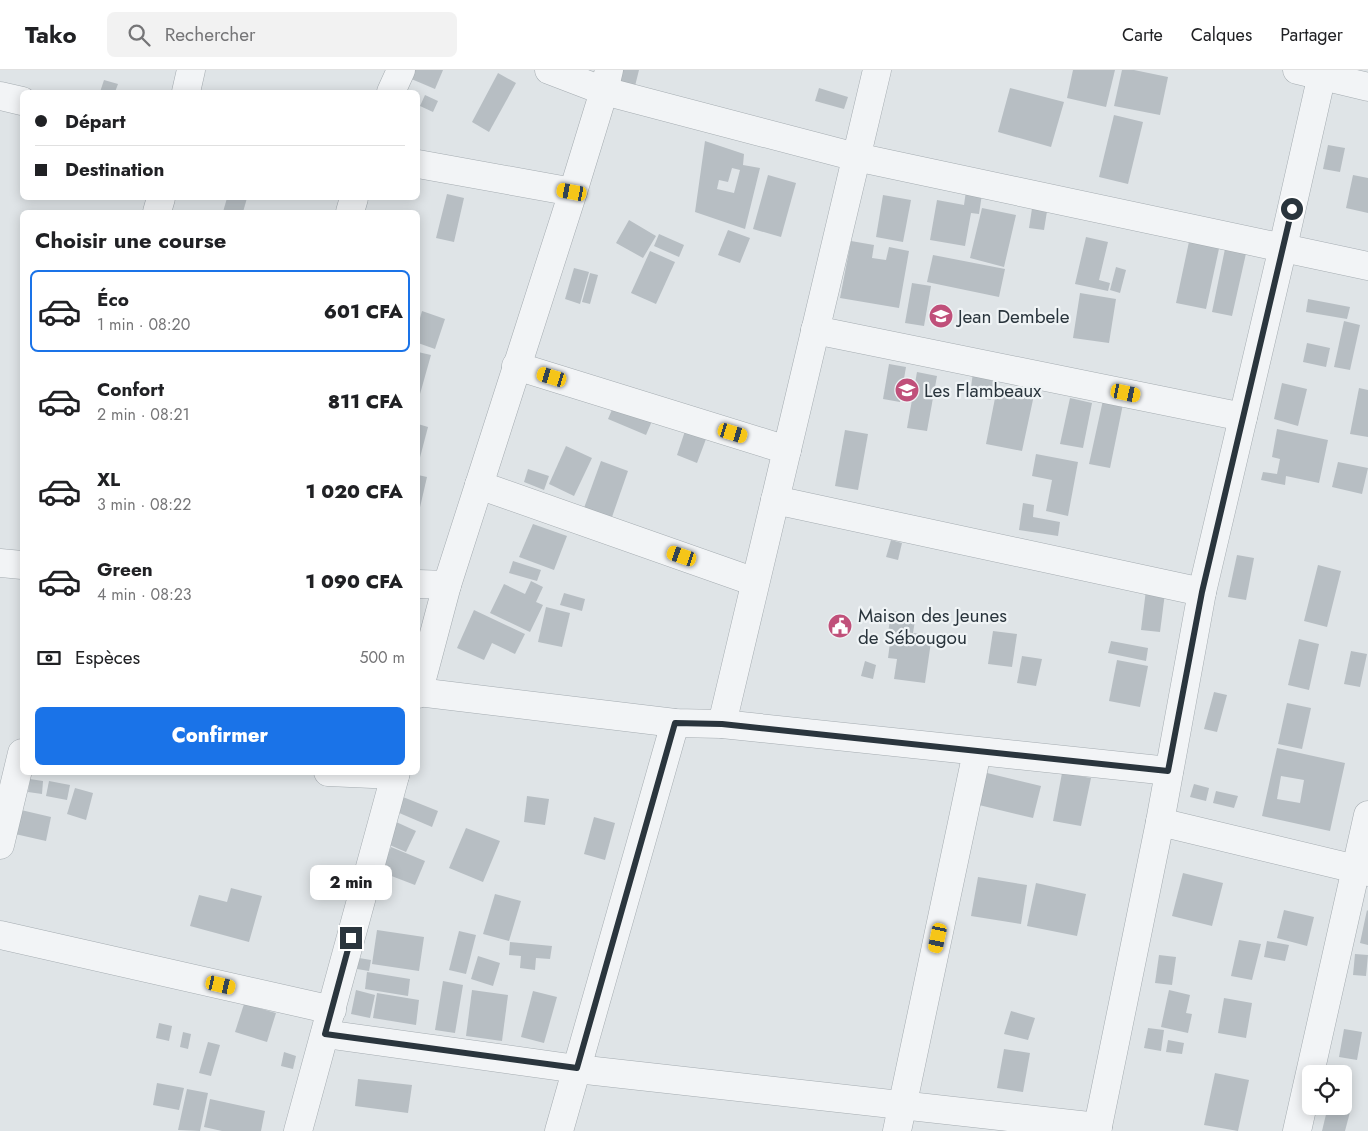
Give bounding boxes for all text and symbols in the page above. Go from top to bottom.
search box [107,12,457,57]
text: Tako [25,17,77,52]
icon: search [125,21,153,49]
text: Rechercher [165,21,256,48]
text: Carte [1122,22,1163,48]
text: Calques [1191,22,1252,48]
text: Partager [1280,22,1343,48]
text: Départ [65,108,126,135]
text: Destination [65,156,164,183]
car [555,182,588,202]
route start [1281,198,1303,220]
text: Choisir une course [35,224,226,256]
text: Éco [97,286,129,313]
icon: car [37,289,82,334]
text: 601 CFA [324,298,403,325]
school or university icon: Jean Dembele [928,303,954,329]
place label: Jean Dembele [955,303,1070,330]
text: 1 min · 08:20 [97,313,190,336]
car [535,365,568,389]
text: Confort [97,376,164,403]
school or university icon: Les Flambeaux [894,377,920,403]
place label: Les Flambeaux [924,377,1041,404]
icon: car [37,379,82,424]
car [1109,383,1142,403]
text: 811 CFA [328,388,403,415]
text: 2 min · 08:21 [97,403,190,426]
car [716,421,749,445]
text: XL [97,466,120,493]
icon: car [37,469,82,514]
text: 1 020 CFA [305,478,403,505]
text: 3 min · 08:22 [97,493,191,516]
car [665,544,698,568]
text: Green [97,556,153,583]
icon: car [37,559,82,604]
text: 1 090 CFA [305,568,403,595]
text: 4 min · 08:23 [97,583,192,606]
place label: Maison des Jeunes de Sébougou [858,602,1007,651]
public building icon: Maison des Jeunes de Sébougou [827,613,853,639]
icon: cash [35,644,63,672]
text: Espèces [75,644,140,671]
text: 500 m [359,646,405,669]
button: Confirmer [35,707,405,765]
callout: 2 min [310,866,392,900]
text: 2 min [330,871,372,894]
car [927,922,948,954]
route end [340,927,362,949]
car [204,974,237,996]
map controls [1302,1065,1352,1115]
button: locate [1302,1065,1352,1115]

